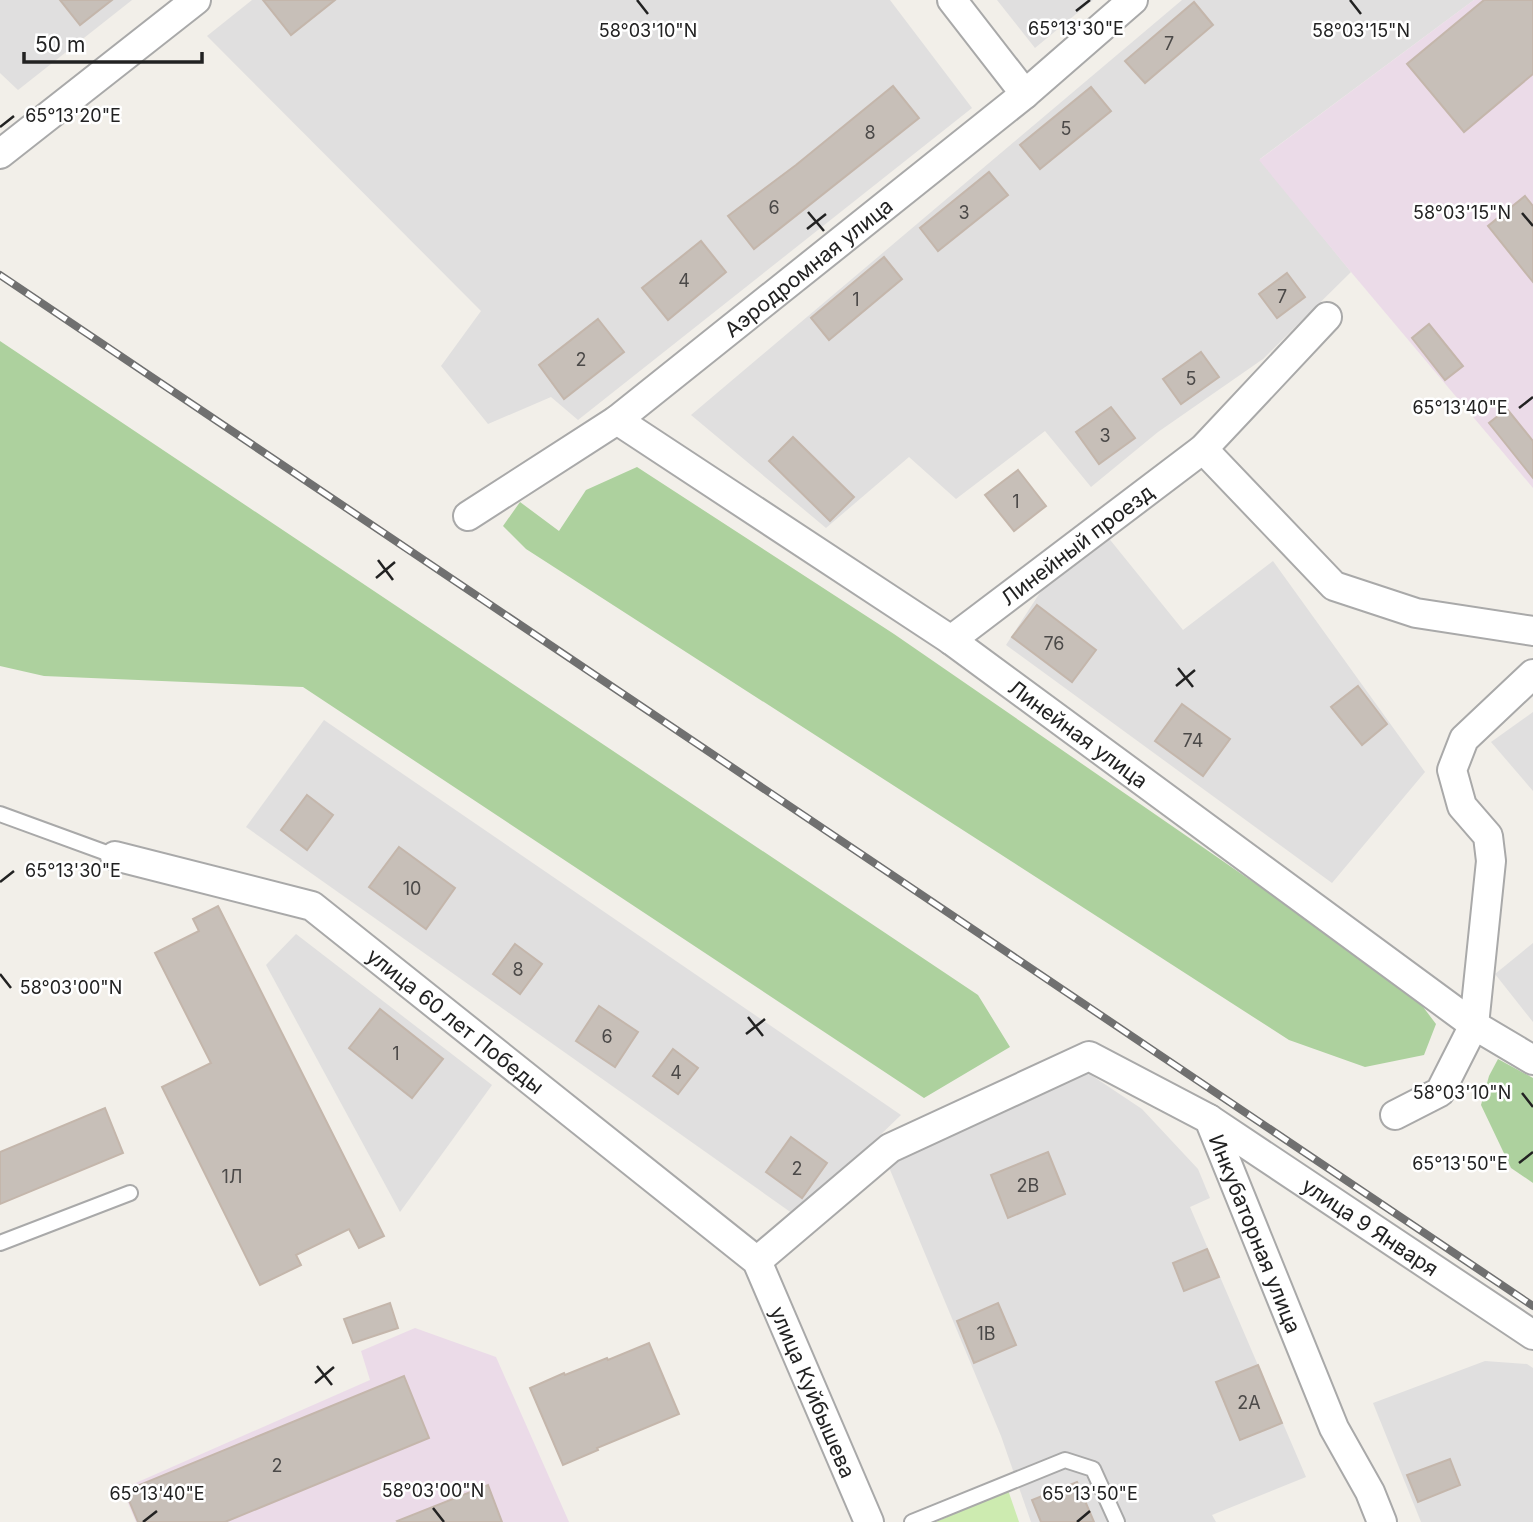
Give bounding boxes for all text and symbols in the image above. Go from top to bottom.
text: 65°13'30"E [1028,18,1124,39]
text: 58°03'10"N [599,20,697,41]
text: 58°03'15"N [1312,20,1410,41]
scale bar [24,21,203,65]
text: 50 m [35,32,85,57]
house number: 7 [1164,33,1174,54]
text: 65°13'20"E [25,105,121,126]
house number: 5 [1061,118,1071,139]
house number: 8 [864,122,876,143]
street label: Аэродромная улица [719,192,897,342]
house number: 6 [768,197,780,218]
house number: 3 [958,202,970,223]
text: 58°03'15"N [1413,202,1511,223]
house number: 4 [678,270,690,291]
house number: 7 [1277,286,1287,307]
house number: 1 [852,289,860,310]
house number: 2 [576,349,586,370]
house number: 5 [1186,368,1196,389]
text: 65°13'40"E [1412,397,1508,418]
house number: 3 [1099,425,1111,446]
street label: Линейный проезд [996,479,1158,610]
house number: 1 [1012,491,1020,512]
house number: 76 [1043,633,1065,654]
street label: Линейная улица [1004,674,1153,793]
house number: 74 [1183,730,1203,751]
text: 65°13'30"E [25,860,121,881]
house number: 10 [403,878,421,899]
street label: улица 60 лет Победы [362,942,549,1099]
house number: 8 [512,959,524,980]
text: 58°03'00"N [20,977,122,998]
house number: 6 [601,1026,613,1047]
house number: 1 [392,1043,400,1064]
house number: 4 [670,1062,682,1083]
text: 58°03'10"N [1413,1082,1511,1103]
street label: Инкубаторная улица [1204,1131,1307,1337]
text: 65°13'50"E [1412,1153,1508,1174]
house number: 2 [792,1158,802,1179]
house number: 1Л [222,1166,242,1187]
street label: улица 9 Января [1297,1172,1443,1281]
house number: 2В [1017,1175,1039,1196]
street label: улица Куйбышева [765,1302,861,1482]
house number: 1В [976,1323,996,1344]
house number: 2А [1237,1392,1261,1413]
house number: 2 [272,1455,282,1476]
text: 58°03'00"N [382,1480,484,1501]
text: 65°13'40"E [109,1483,205,1504]
text: 65°13'50"E [1042,1483,1138,1504]

